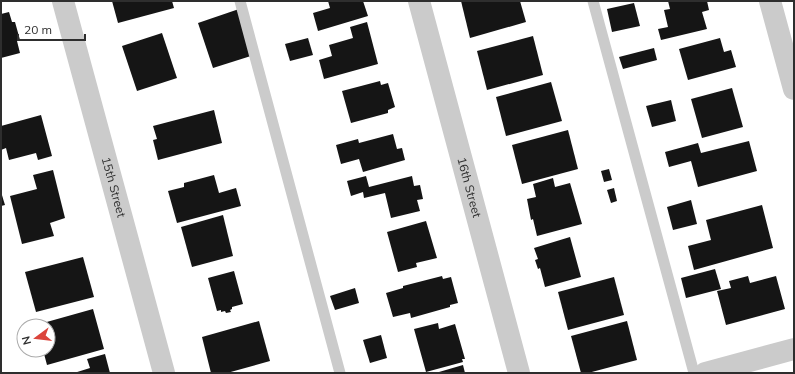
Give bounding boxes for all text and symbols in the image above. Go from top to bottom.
scale bar [18,16,85,42]
text: 20 m [24,22,52,37]
street label: 15th Street [99,155,129,219]
street label: 16th Street [454,155,485,219]
north arrow [16,318,56,358]
text: N [19,335,34,346]

